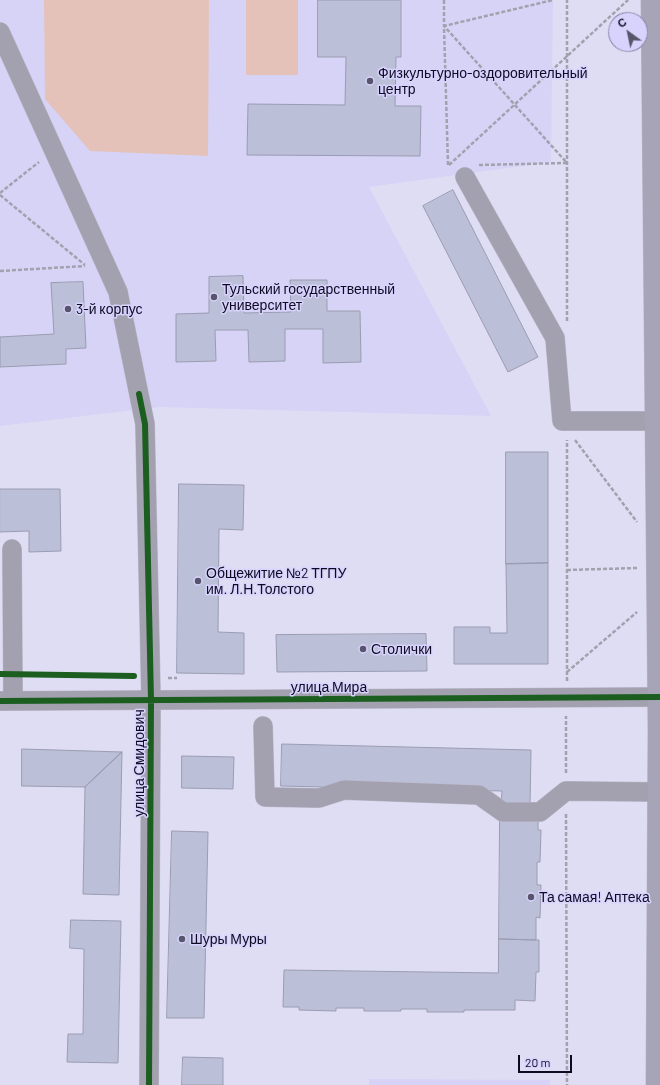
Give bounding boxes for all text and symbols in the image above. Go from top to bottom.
north arrow [608,12,648,52]
text: С [615,15,629,30]
place label: Физкультурно-оздоровительный центр [378,65,588,98]
marker: Физкультурно-оздоровительный центр [365,76,375,86]
place label: Тульский государственный университет [222,281,395,314]
marker: Тульский государственный университет [209,292,219,302]
place label: 3-й корпус [76,301,143,317]
marker: 3-й корпус [63,304,73,314]
place label: Общежитие №2 ТГПУ им. Л.Н.Толстого [206,565,346,598]
marker: Общежитие №2 ТГПУ им. Л.Н.Толстого [193,576,203,586]
place label: Столички [371,641,432,657]
marker: Столички [358,644,368,654]
street label: улица Мира [291,679,367,695]
street label: улица Смидович [131,709,147,817]
place label: Та самая! Аптека [539,889,650,905]
marker: Та самая! Аптека [526,892,536,902]
place label: Шуры Муры [190,931,267,947]
marker: Шуры Муры [177,934,187,944]
scale bar [520,1047,574,1073]
text: 20 m [525,1055,551,1069]

